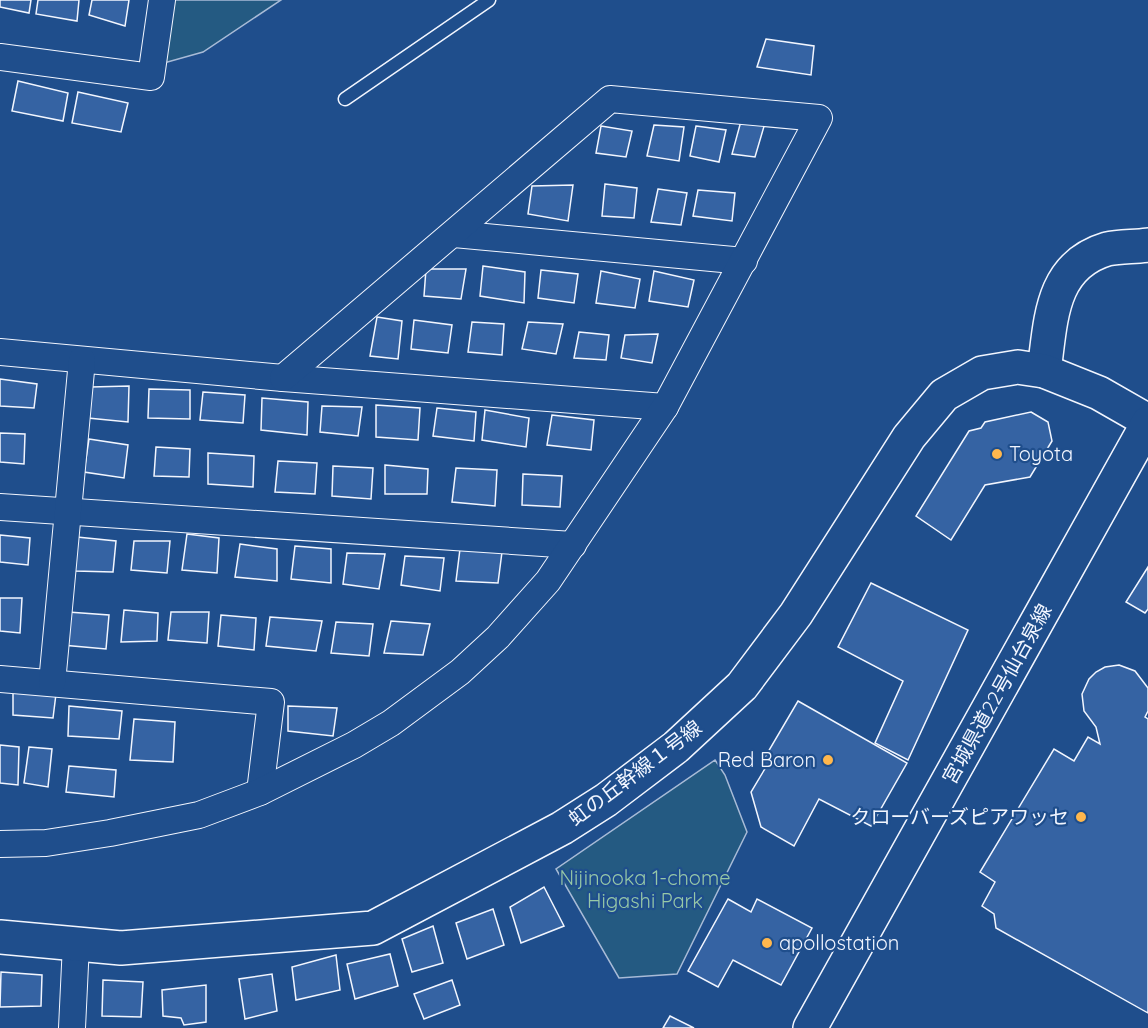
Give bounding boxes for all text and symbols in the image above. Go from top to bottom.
place label: Toyota [1009,441,1073,466]
marker: Toyota [990,447,1004,461]
street label: 宮城県道22号仙台泉線 [937,599,1057,788]
street label: 虹の丘幹線１号線 [563,714,706,831]
place label: Red Baron [718,747,816,772]
marker: Red Baron [821,753,835,767]
place label: クローバーズピアワッセ [850,804,1069,829]
marker: クローバーズピアワッセ [1074,810,1088,824]
park label: Nijinooka 1-chome Higashi Park [560,865,730,913]
place label: apollostation [779,930,899,955]
marker: apollostation [760,936,774,950]

